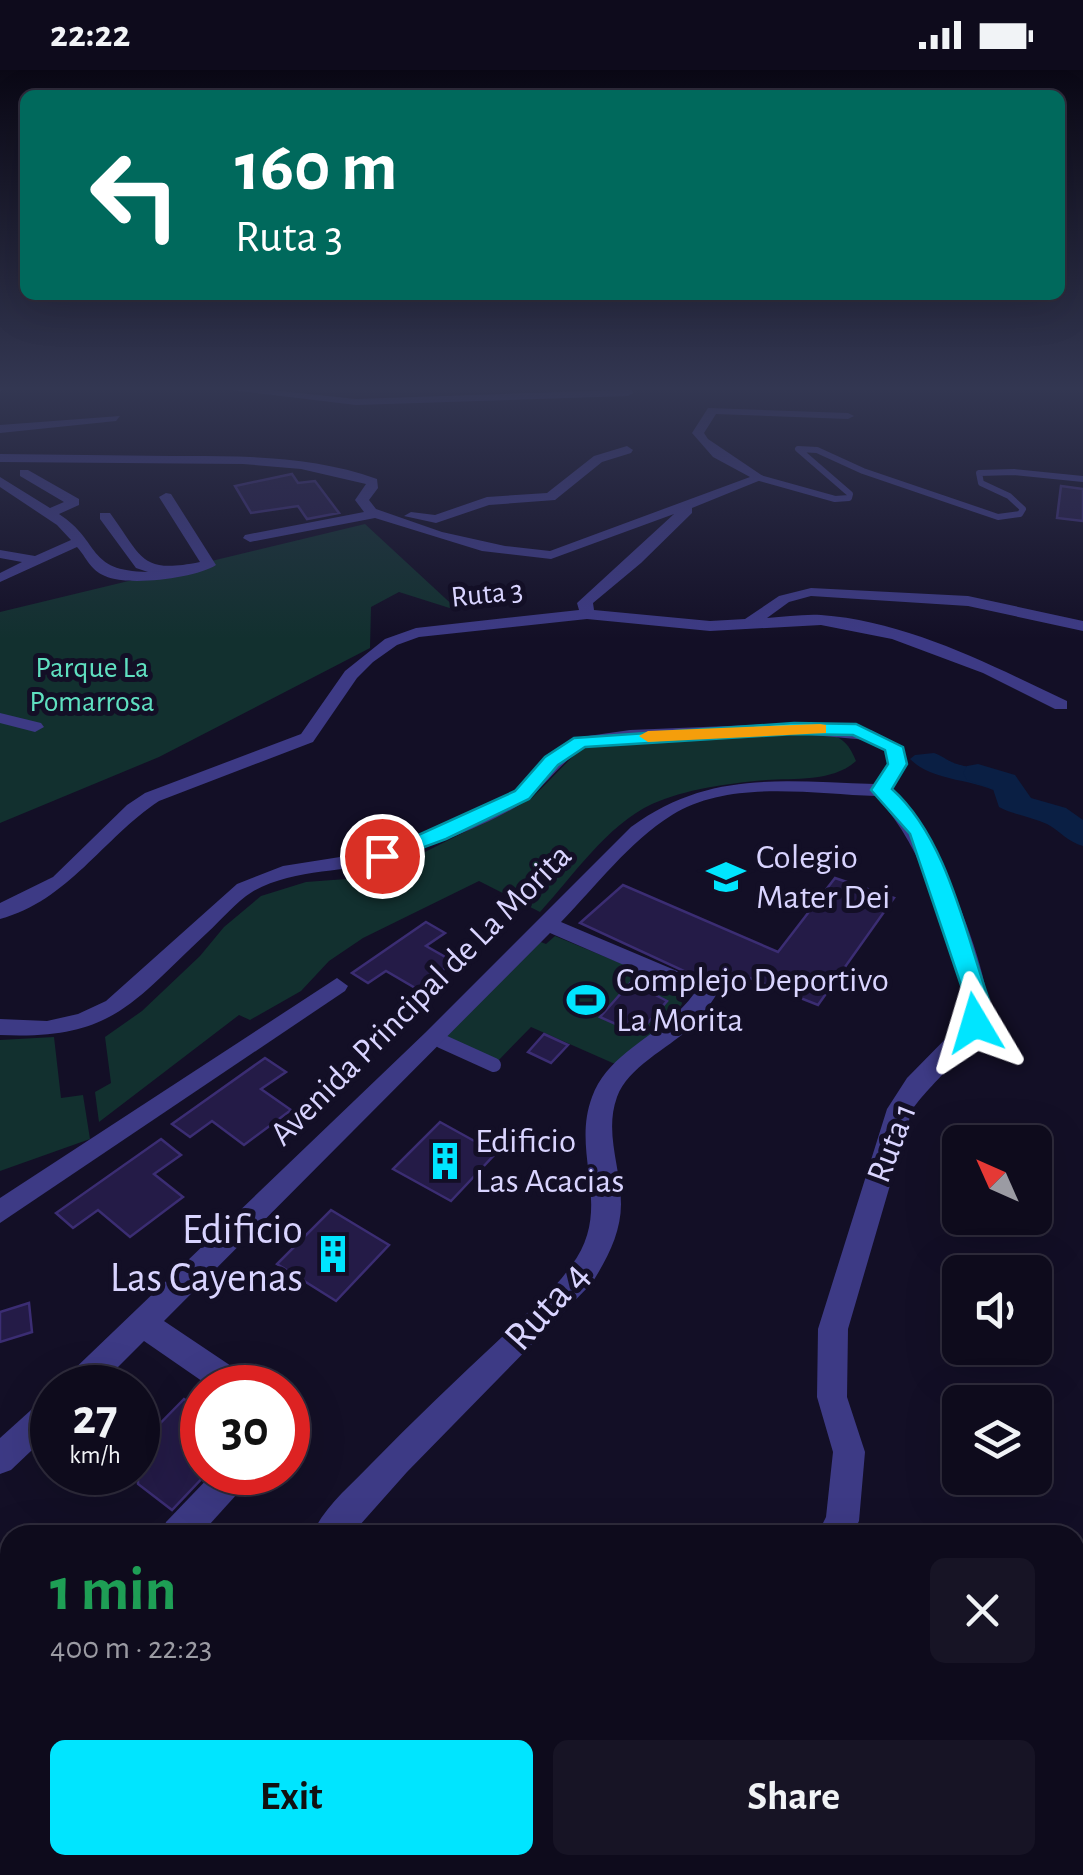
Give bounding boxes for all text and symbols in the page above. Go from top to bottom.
text: 22:22 [50,16,130,54]
icon: left [70,130,200,260]
text: 160 m [235,133,398,203]
text: Ruta 3 [235,215,343,260]
street label: Ruta 3 [450,575,524,613]
park label: Parque La Pomarrosa [29,653,155,717]
pin [340,814,425,899]
icon: arrive [355,829,410,884]
street label: Avenida Principal de La Morita [264,838,578,1152]
place label: Colegio Mater Dei [756,840,891,915]
school or university icon: Colegio Mater Dei [705,856,747,898]
place label: Complejo Deportivo La Morita [616,963,889,1038]
position arrow [923,971,1027,1075]
sports icon: Complejo Deportivo La Morita [565,979,607,1021]
street label: Ruta 1 [861,1099,923,1187]
place label: Edificio Las Acacias [475,1124,624,1199]
north arrow [942,1125,1052,1235]
map controls [942,1125,1052,1495]
building icon: Edificio Las Acacias [424,1140,466,1182]
place label: Edificio Las Cayenas [110,1209,303,1299]
building icon: Edificio Las Cayenas [312,1233,354,1275]
street label: Ruta 4 [497,1253,597,1359]
button: sound [942,1255,1052,1365]
speed limit sign: 30 [180,1365,310,1495]
button: layers [942,1385,1052,1495]
text: 27 [72,1393,118,1443]
text: km/h [69,1443,121,1468]
button: close [930,1558,1035,1663]
text: 1 min [50,1561,176,1621]
text: 400 m · 22:23 [50,1632,212,1664]
button: Exit [50,1740,533,1855]
button: Share [553,1740,1035,1855]

